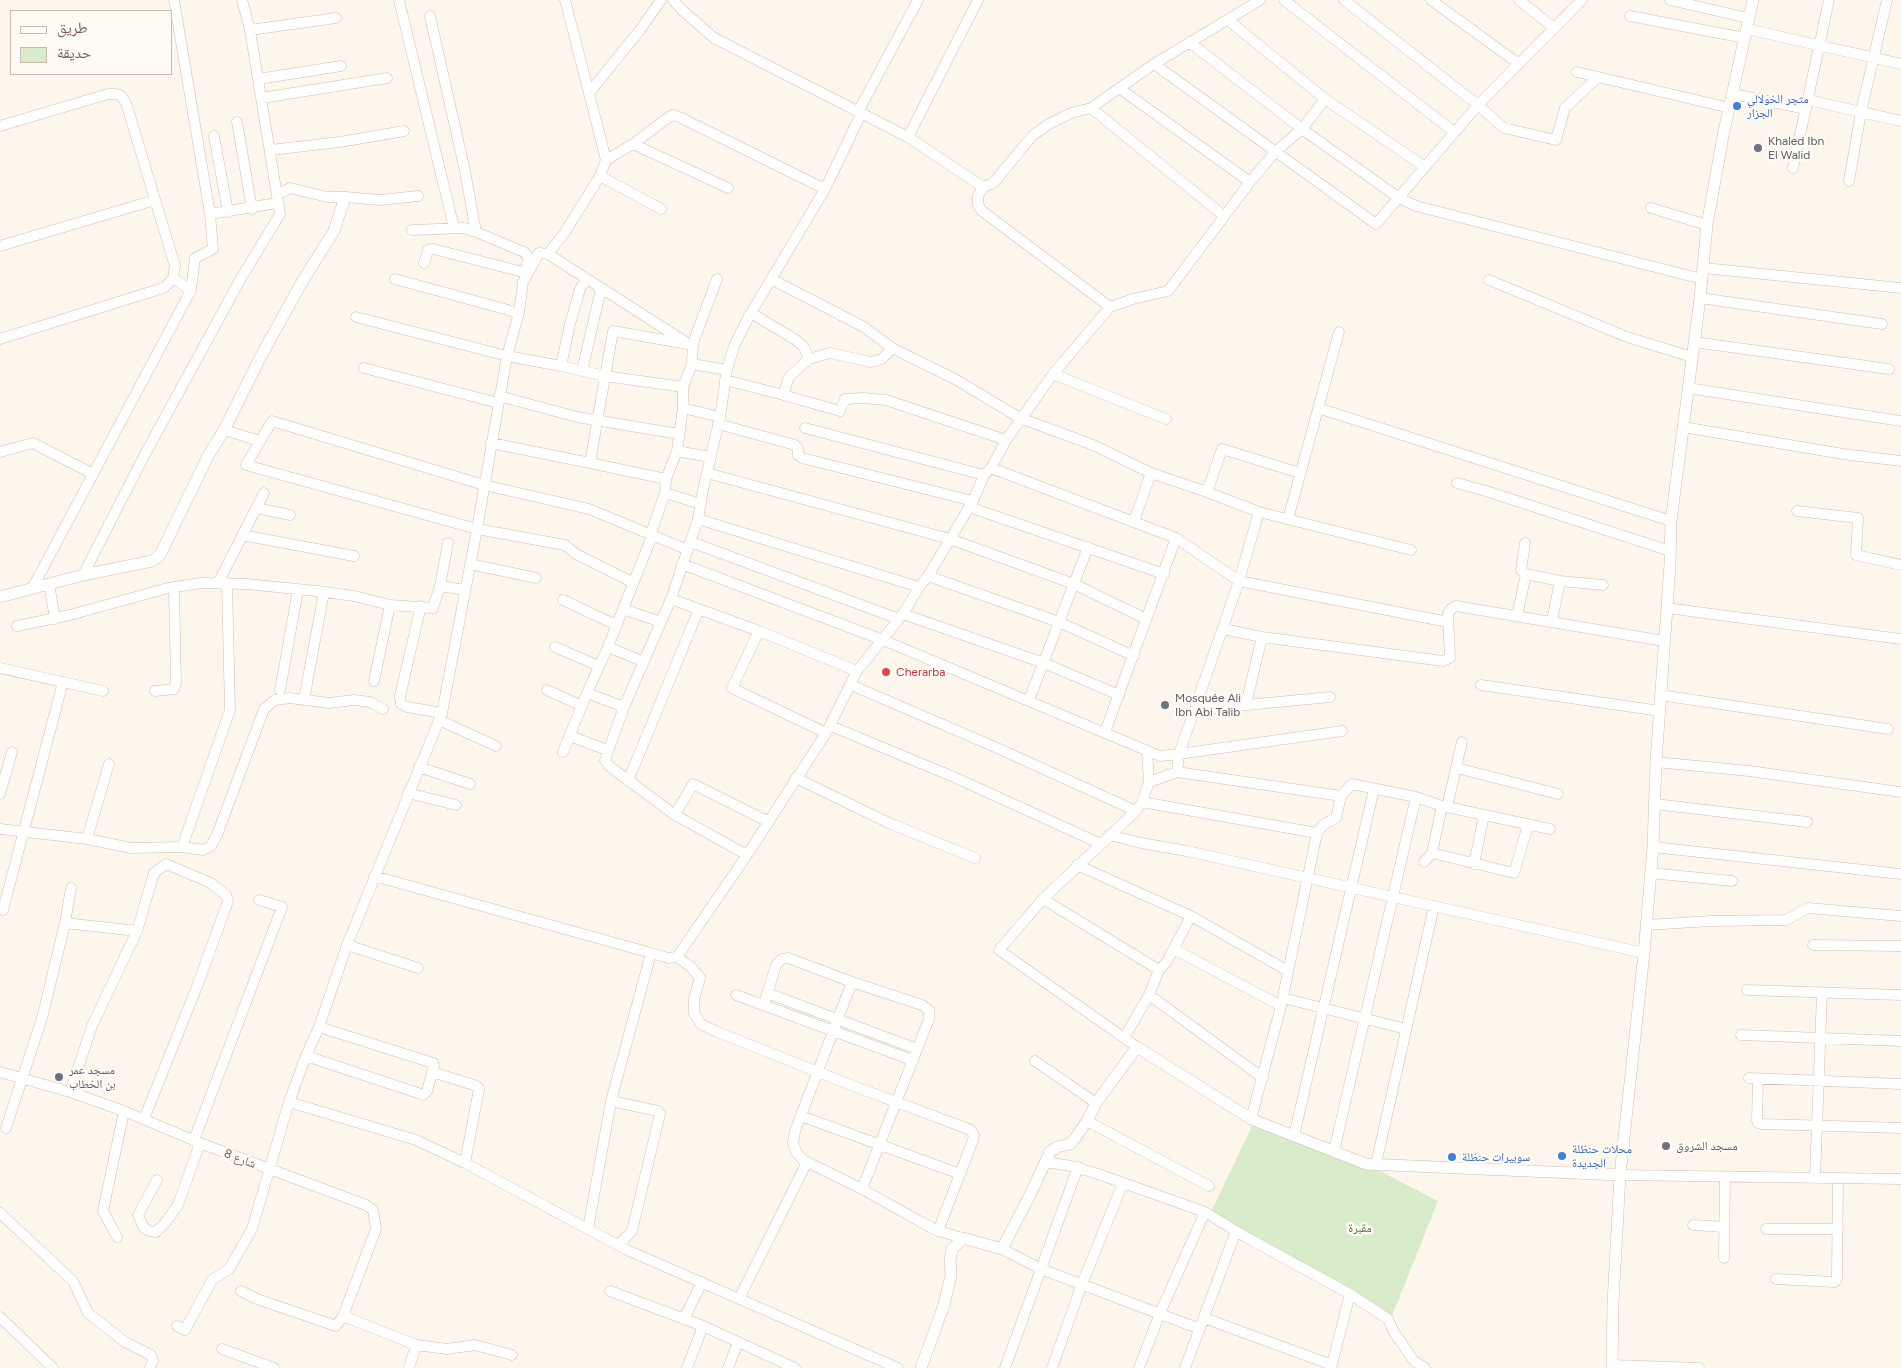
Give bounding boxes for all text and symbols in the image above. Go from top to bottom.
legend [10,10,172,75]
text: طريق [57,19,88,37]
text: حديقة [57,44,91,62]
place label: متجر الخولالي الجزار [1747,92,1809,120]
marker: متجر الخولالي الجزار [1731,100,1743,112]
place label: Khaled Ibn El Walid [1768,134,1824,162]
marker: Khaled Ibn El Walid [1752,142,1764,154]
place label: Cherarba [896,665,945,679]
marker: Cherarba [880,666,892,678]
place label: Mosquée Ali Ibn Abi Talib [1175,691,1241,719]
marker: Mosquée Ali Ibn Abi Talib [1159,699,1171,711]
place label: مسجد عمر بن الخطاب [69,1063,116,1091]
marker: مسجد عمر بن الخطاب [53,1071,65,1083]
place label: مسجد الشروق [1676,1139,1738,1153]
marker: مسجد الشروق [1660,1140,1672,1152]
place label: محلات حنظلة الجديدة [1572,1142,1632,1170]
street label: شارع 8 [222,1146,258,1172]
place label: سوبيرات حنظلة [1462,1150,1530,1164]
marker: محلات حنظلة الجديدة [1556,1150,1568,1162]
marker: سوبيرات حنظلة [1446,1151,1458,1163]
park label: مقبرة [1348,1221,1372,1235]

